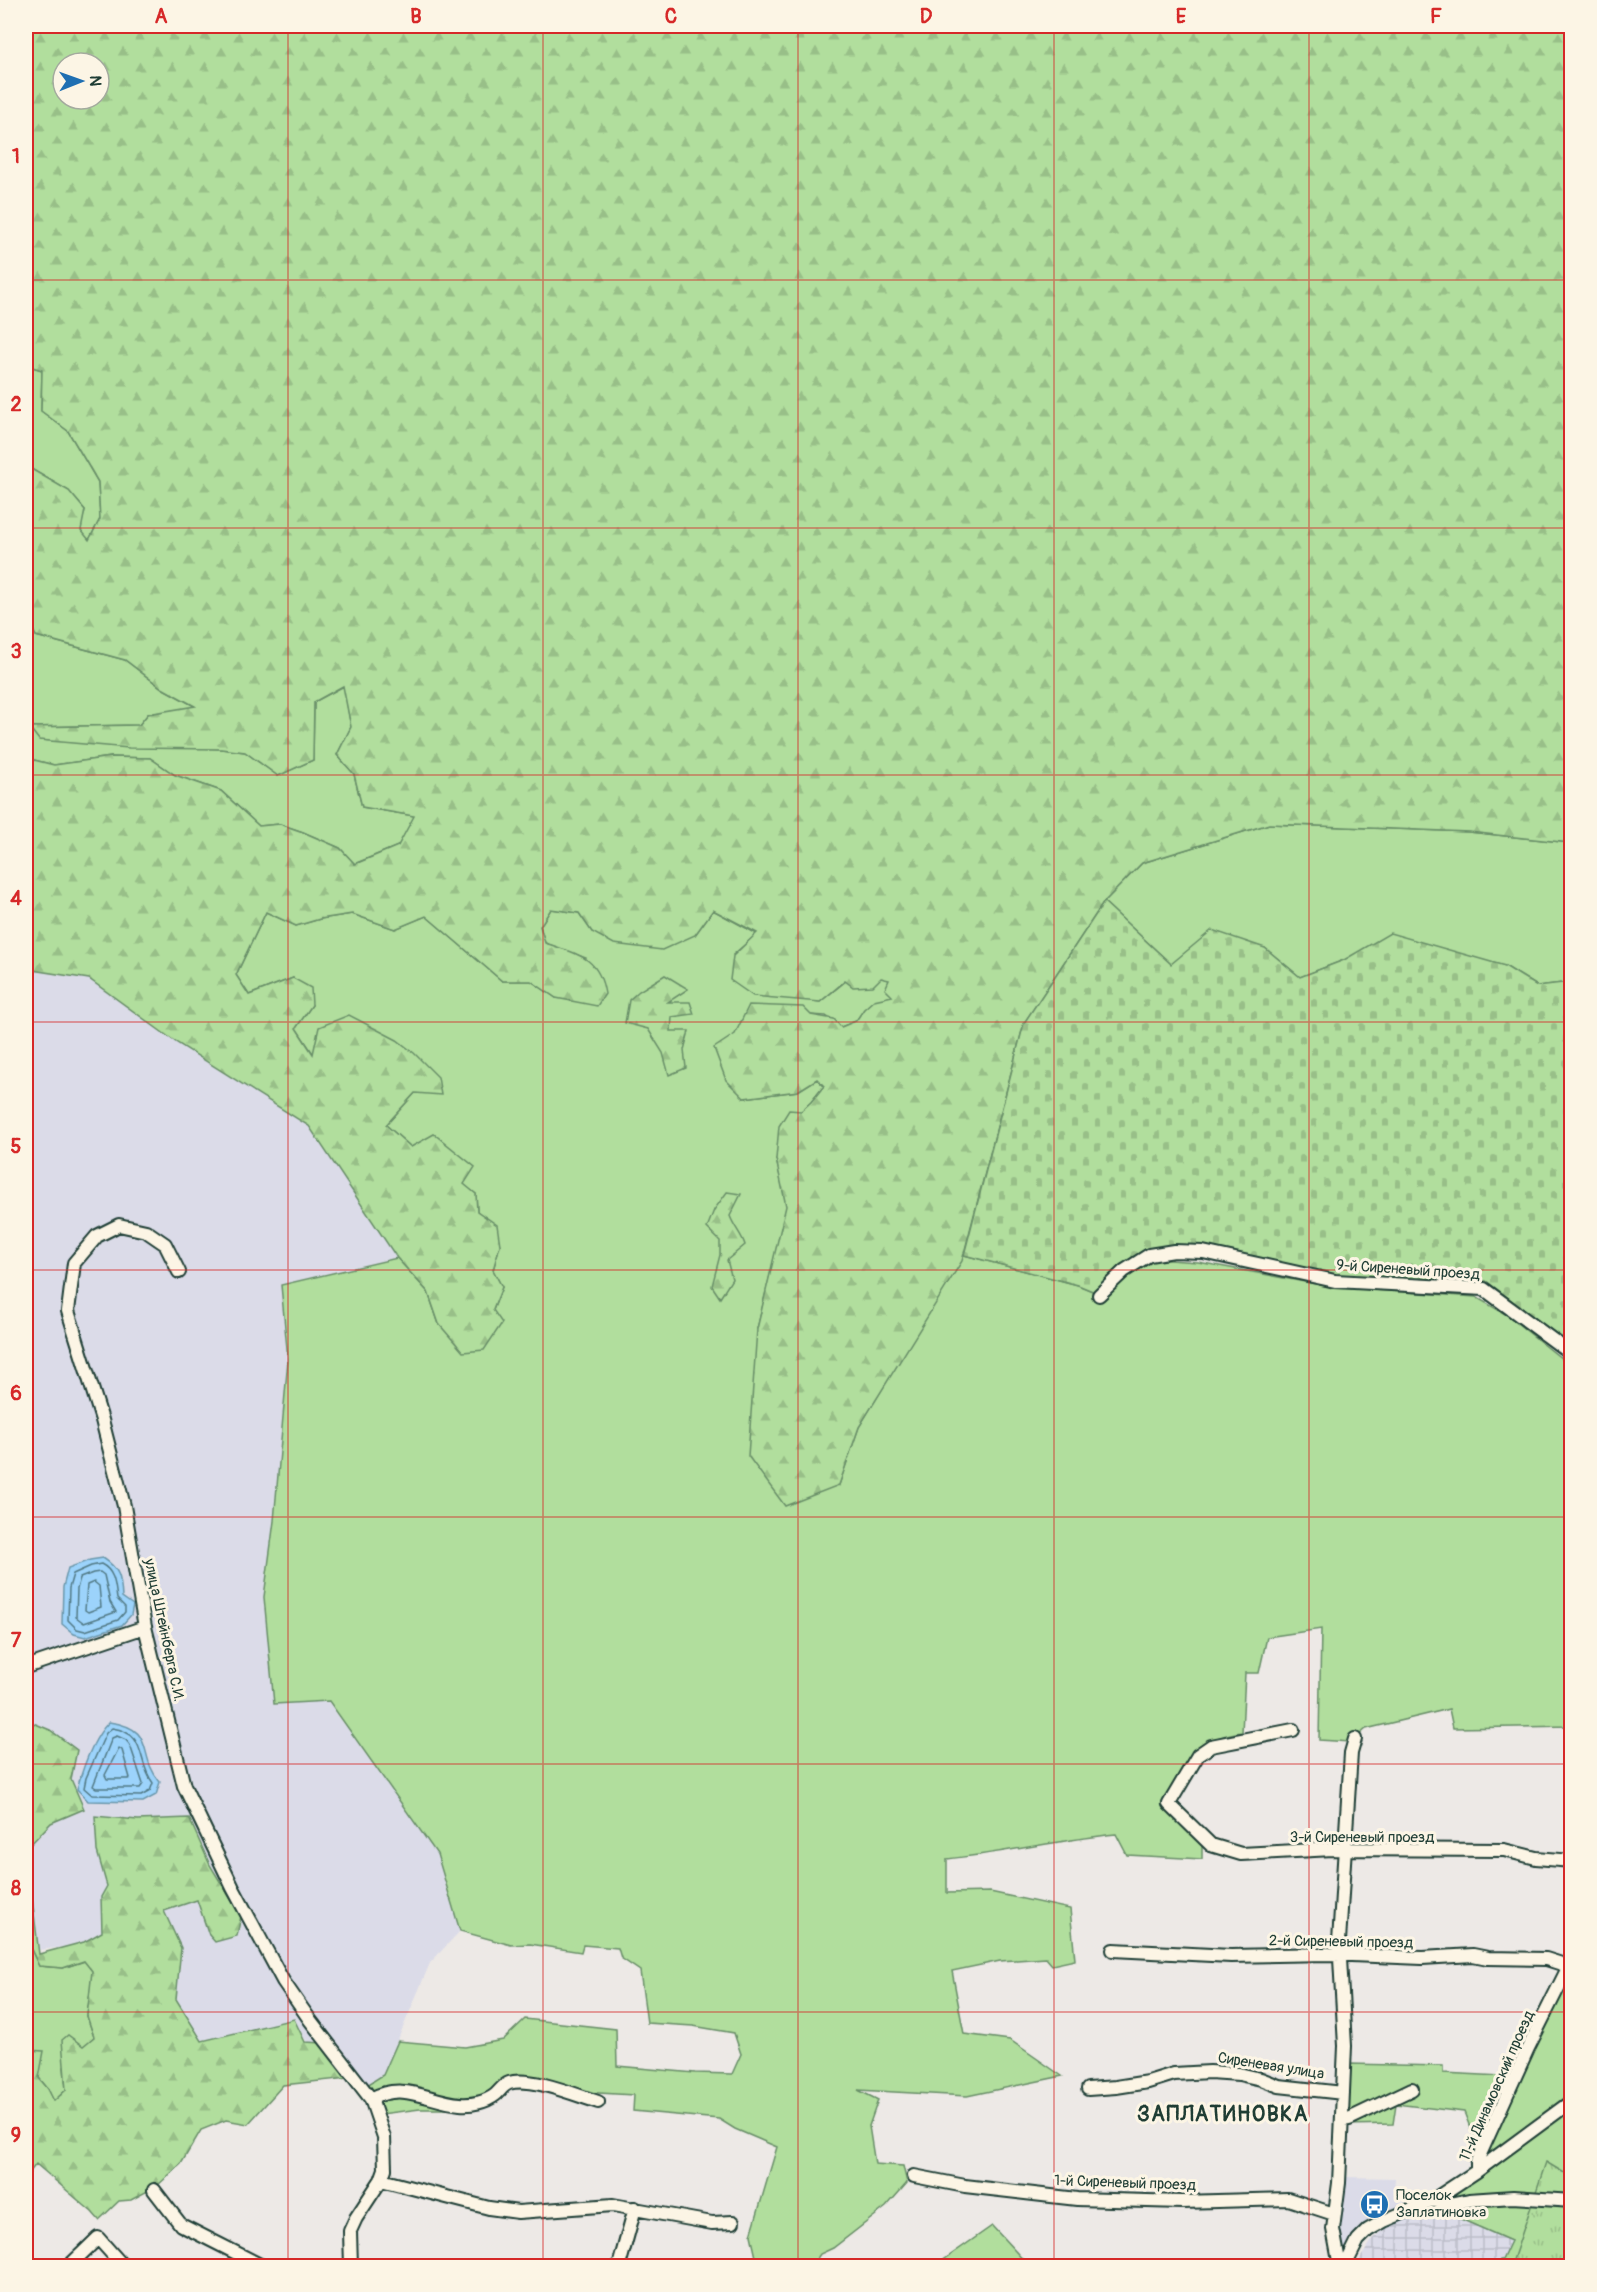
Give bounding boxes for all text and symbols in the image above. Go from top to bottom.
text: A [155,4,168,29]
text: B [410,4,422,29]
text: C [665,4,677,29]
text: D [920,4,933,29]
text: E [1176,4,1187,29]
text: F [1430,4,1442,29]
north arrow [51,51,111,111]
text: N [85,75,105,87]
text: 1 [12,144,20,169]
text: 2 [10,392,22,417]
text: 3 [10,639,22,664]
text: 4 [10,886,22,911]
text: 5 [11,1134,22,1159]
street label: 9-й Сиреневый проезд [1336,1256,1480,1284]
text: 6 [10,1381,22,1406]
street label: улица Штейнберга С.И. [139,1556,188,1703]
text: 7 [11,1628,22,1653]
street label: 3-й Сиреневый проезд [1290,1828,1434,1847]
text: 8 [11,1876,21,1901]
street label: 2-й Сиреневый проезд [1269,1931,1413,1953]
street label: 11-й Динамовский проезд [1455,2008,1539,2164]
street label: Сиреневая улица [1217,2048,1325,2084]
district label: ЗАПЛАТИНОВКА [1137,2101,1309,2128]
text: 9 [11,2123,21,2148]
street label: 1-й Сиреневый проезд [1054,2171,1196,2195]
place label: Поселок Заплатиновка [1396,2186,1486,2222]
bus stop icon: Поселок Заплатиновка [1359,2188,1391,2220]

